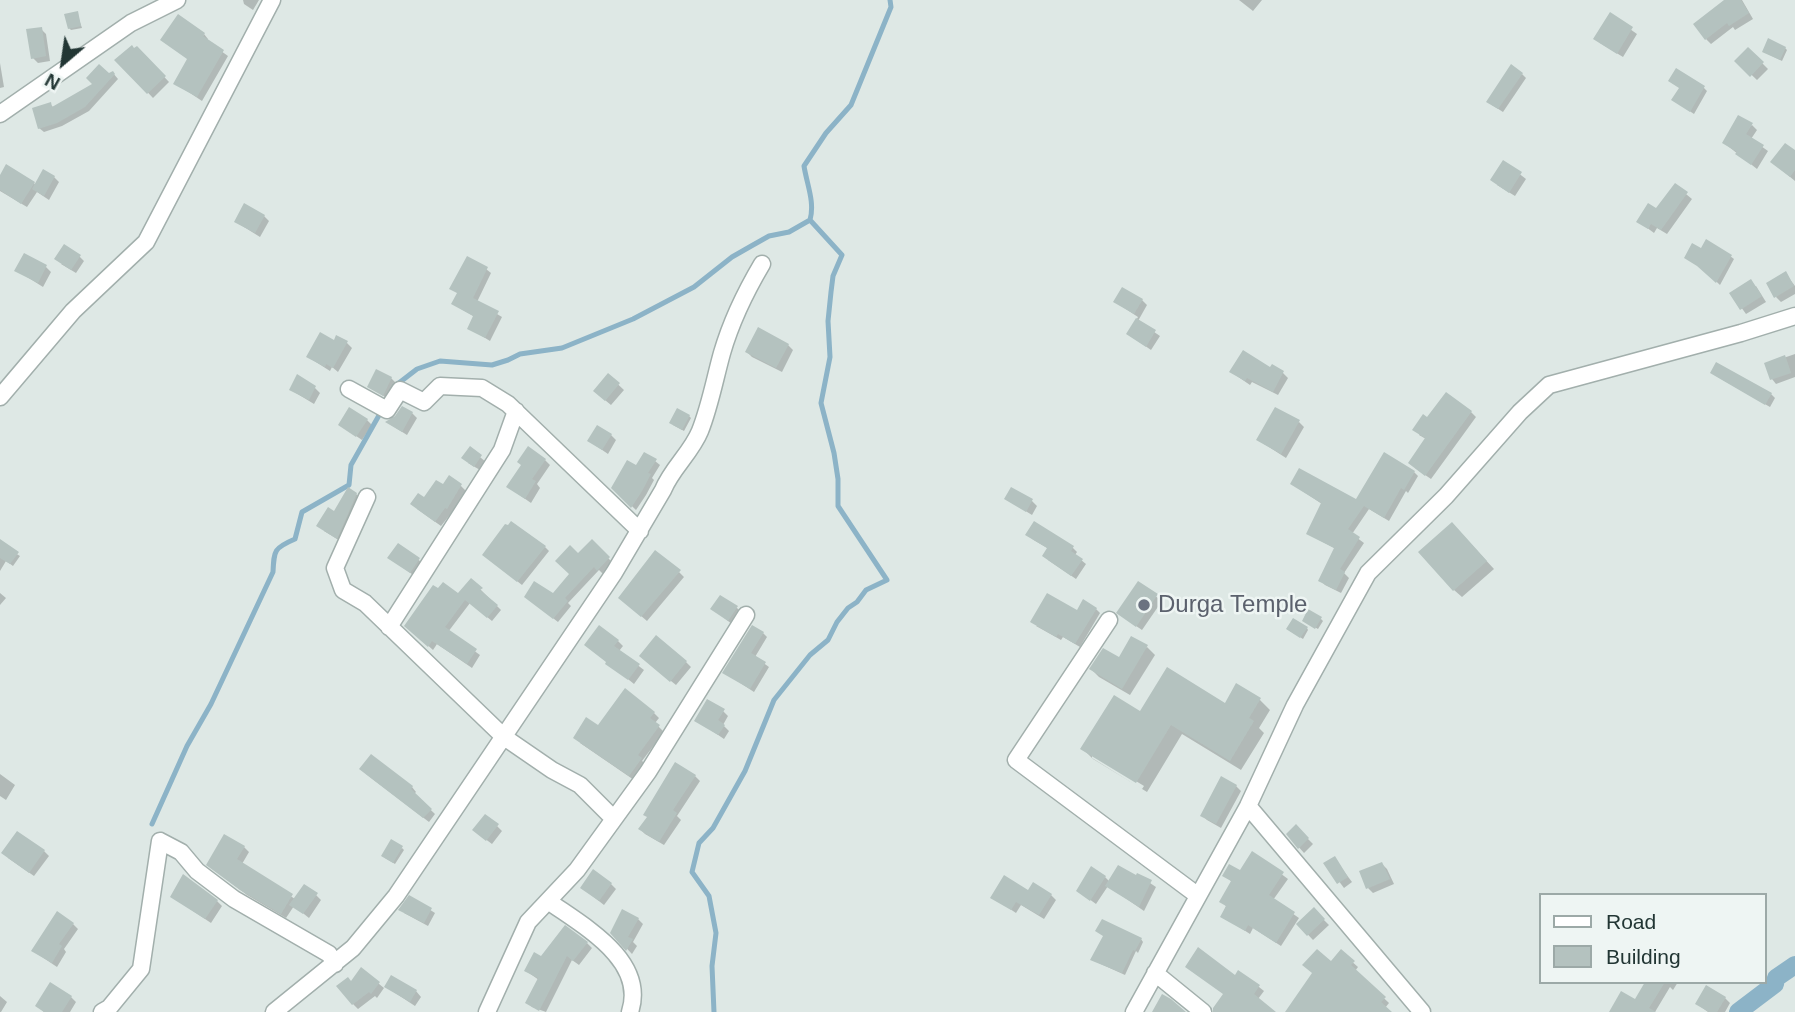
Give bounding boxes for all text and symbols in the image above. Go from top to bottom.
north arrow [28,28,98,98]
text: N [41,69,64,94]
place label: Durga Temple [1158,591,1307,619]
marker: Durga Temple [1136,597,1152,613]
legend [1540,893,1767,984]
text: Road [1606,910,1656,933]
text: Building [1606,945,1681,968]

